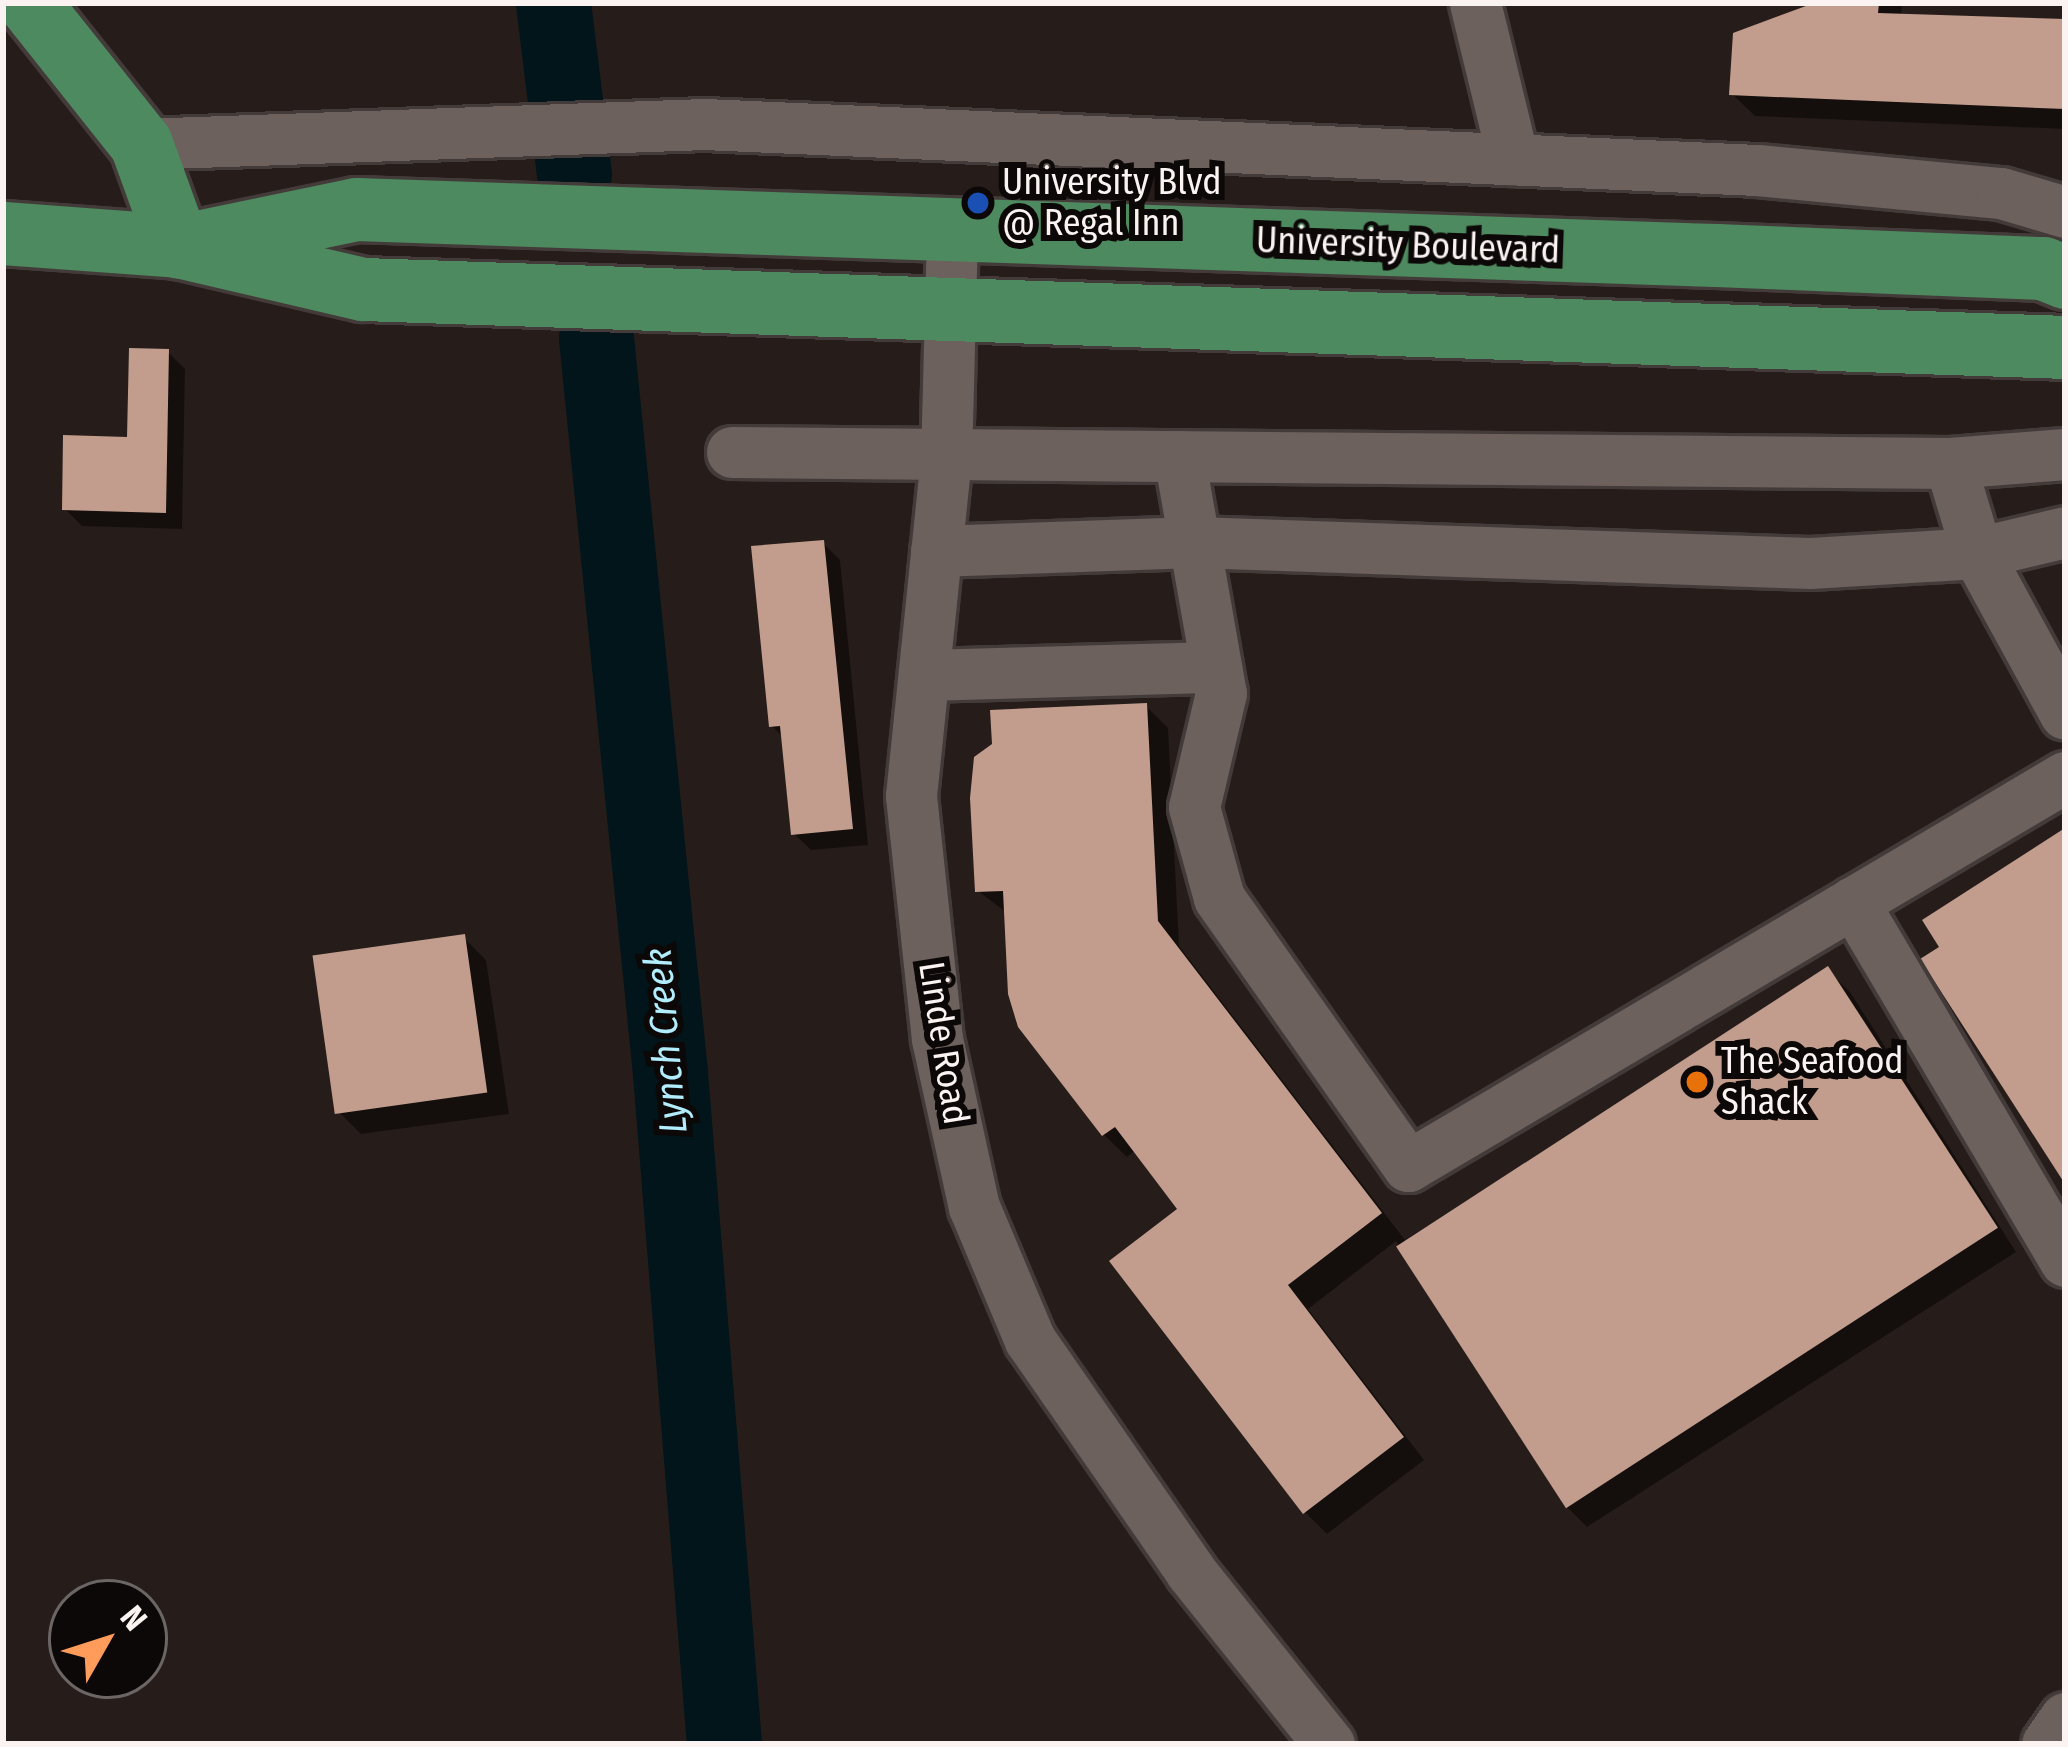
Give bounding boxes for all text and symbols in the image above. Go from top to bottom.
place label: University Blvd @ Regal Inn [1002,160,1222,245]
marker: University Blvd @ Regal Inn [965,190,991,216]
street label: University Boulevard [1255,219,1561,273]
water label: Lynch Creek [635,946,697,1136]
street label: Linde Road [909,959,977,1127]
place label: The Seafood Shack [1721,1039,1904,1124]
marker: The Seafood Shack [1684,1069,1710,1095]
north arrow [48,1579,168,1699]
text: N [112,1598,155,1639]

